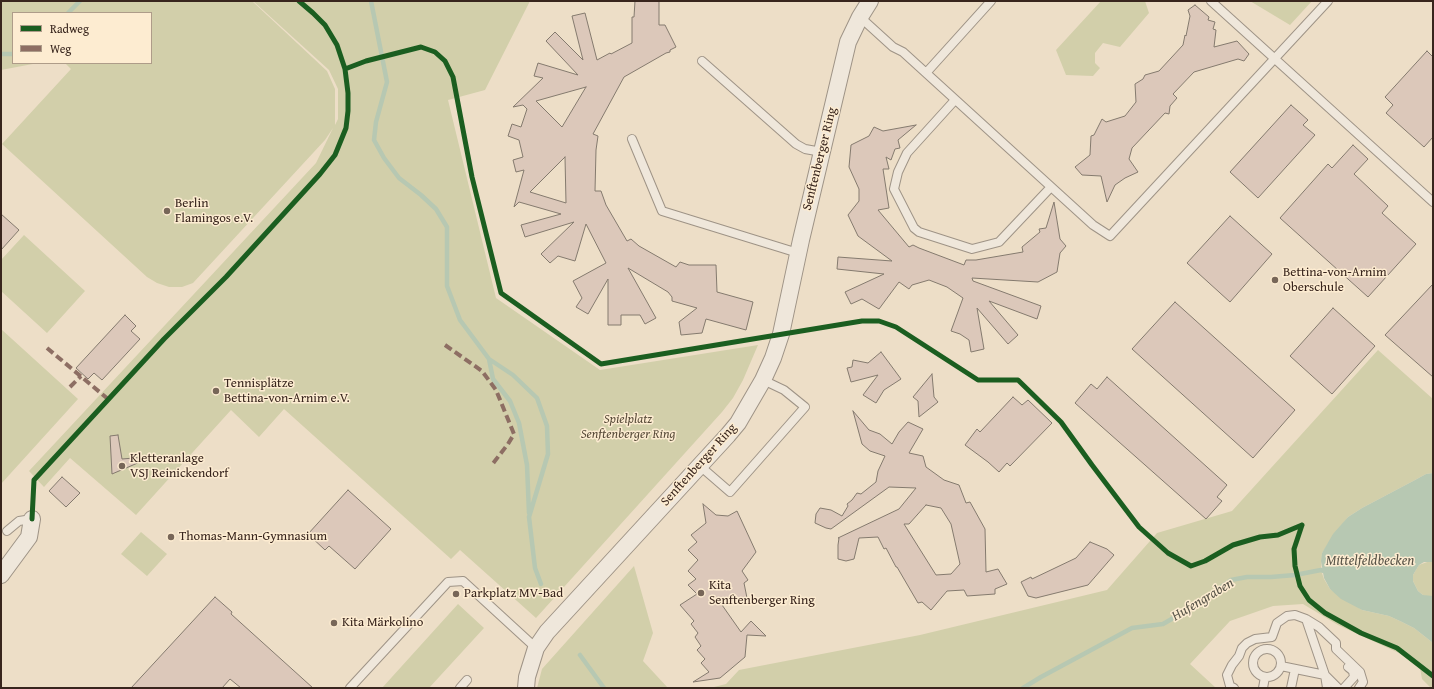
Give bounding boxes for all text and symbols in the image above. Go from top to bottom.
legend [12,12,152,64]
text: Radweg [50,20,89,37]
text: Weg [50,40,71,57]
street label: Senftenberger Ring [800,106,840,212]
place label: Berlin Flamingos e.V. [175,196,253,227]
marker: Berlin Flamingos e.V. [162,206,172,216]
place label: Bettina-von-Arnim Oberschule [1283,265,1387,296]
marker: Bettina-von-Arnim Oberschule [1270,275,1280,285]
place label: Tennisplätze Bettina-von-Arnim e.V. [224,376,350,407]
marker: Tennisplätze Bettina-von-Arnim e.V. [211,386,221,396]
park label: Spielplatz Senftenberger Ring [581,412,675,443]
street label: Senftenberger Ring [658,420,740,510]
place label: Kletteranlage VSJ Reinickendorf [130,451,228,482]
marker: Kletteranlage VSJ Reinickendorf [117,461,127,471]
place label: Thomas-Mann-Gymnasium [179,529,327,545]
marker: Thomas-Mann-Gymnasium [166,532,176,542]
water label: Mittelfeldbecken [1326,553,1414,569]
water label: Hufengraben [1169,575,1237,625]
place label: Kita Senftenberger Ring [709,578,815,609]
place label: Parkplatz MV-Bad [464,586,563,602]
marker: Kita Senftenberger Ring [696,588,706,598]
marker: Parkplatz MV-Bad [451,589,461,599]
place label: Kita Märkolino [342,615,423,631]
marker: Kita Märkolino [329,618,339,628]

